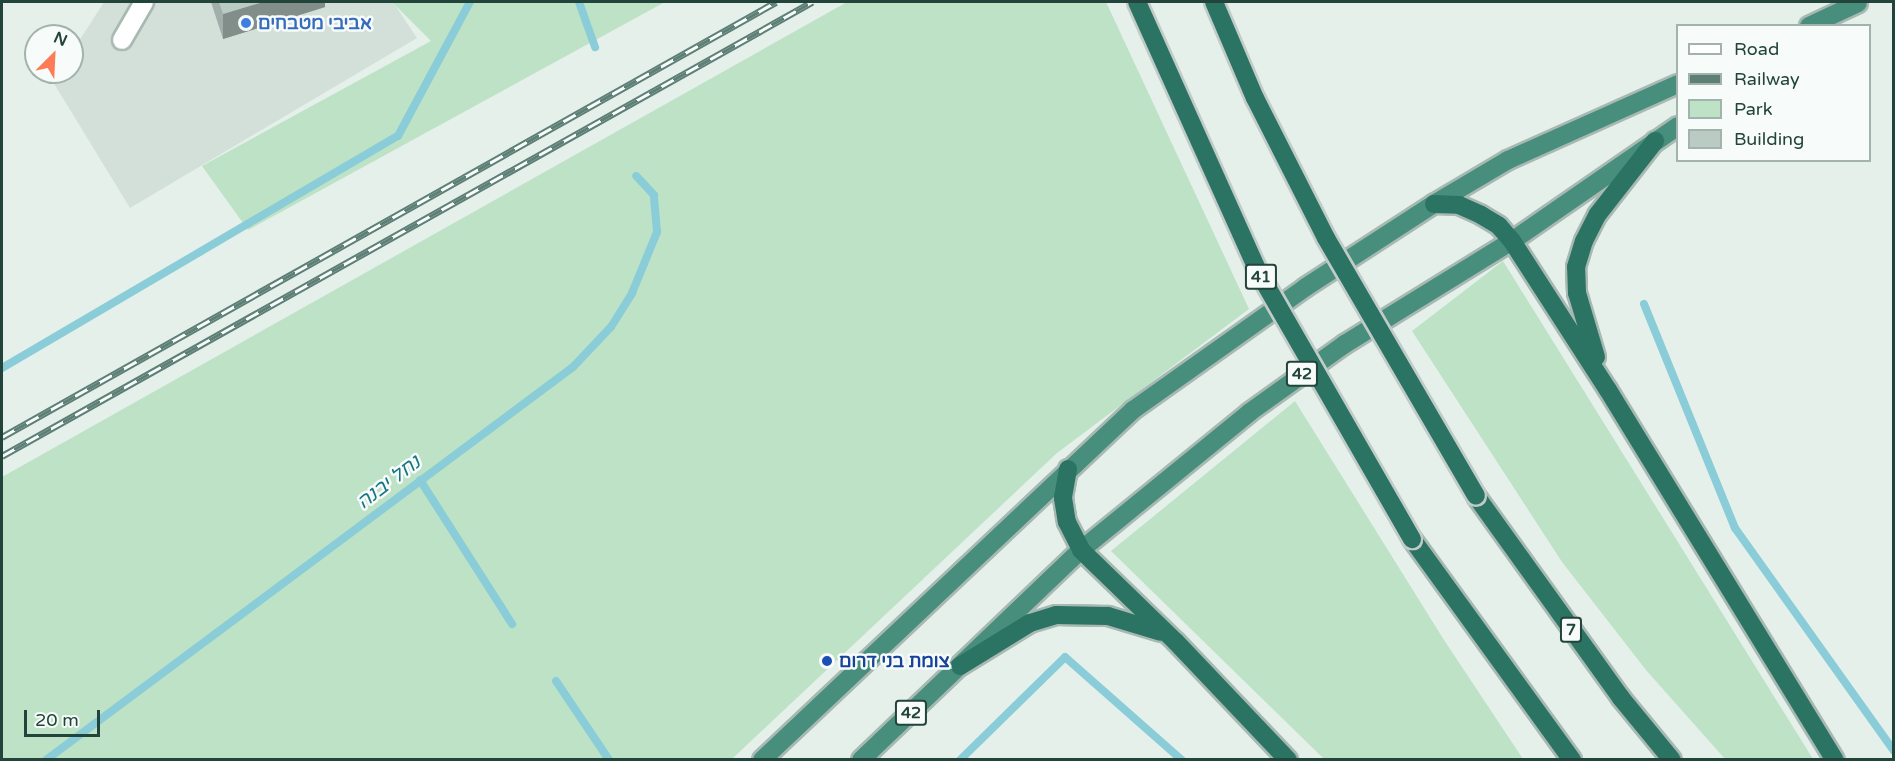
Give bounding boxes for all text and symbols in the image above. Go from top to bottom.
place label: אביבי מטבחים [258,12,372,34]
marker: אביבי מטבחים [239,16,253,30]
north arrow [24,24,84,84]
legend [1676,24,1871,162]
text: N [51,28,70,51]
text: Road [1734,38,1779,60]
text: Railway [1734,68,1800,90]
text: Park [1734,98,1772,120]
text: Building [1734,128,1804,150]
road number: 41 [1244,264,1278,290]
road number: 42 [1286,361,1318,387]
water label: נחל יבנה [352,451,426,515]
road number: 7 [1559,617,1583,643]
place label: צומת בני דרום [839,650,950,672]
marker: צומת בני דרום [820,654,834,668]
scale bar [27,698,104,736]
road number: 42 [894,700,928,726]
text: 20 m [35,709,79,731]

